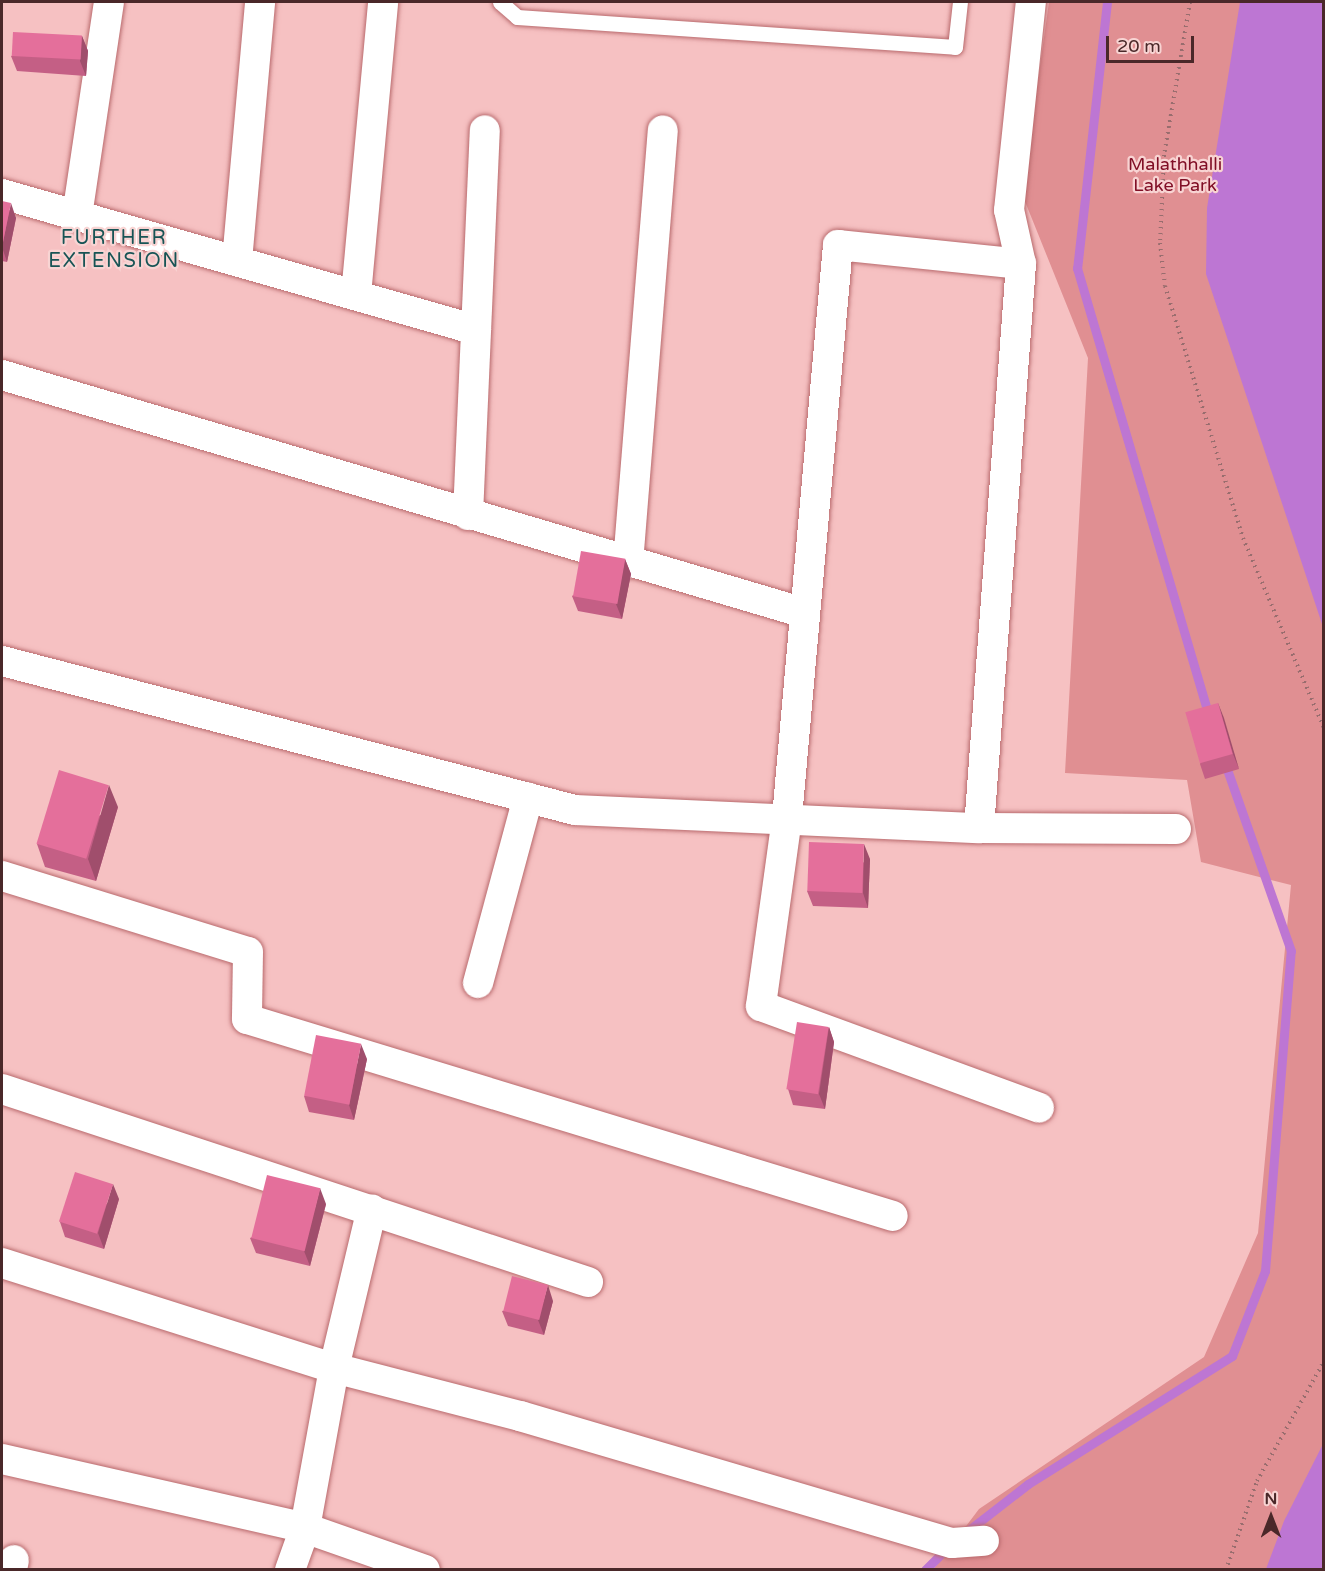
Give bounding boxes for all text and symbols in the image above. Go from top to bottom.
scale bar [1109,24,1198,62]
text: 20 m [1117,35,1161,57]
park label: Malathhalli Lake Park [1128,154,1222,196]
district label: FURTHER EXTENSION [48,226,180,273]
north arrow [1241,1487,1301,1547]
text: N [1265,1489,1277,1509]

